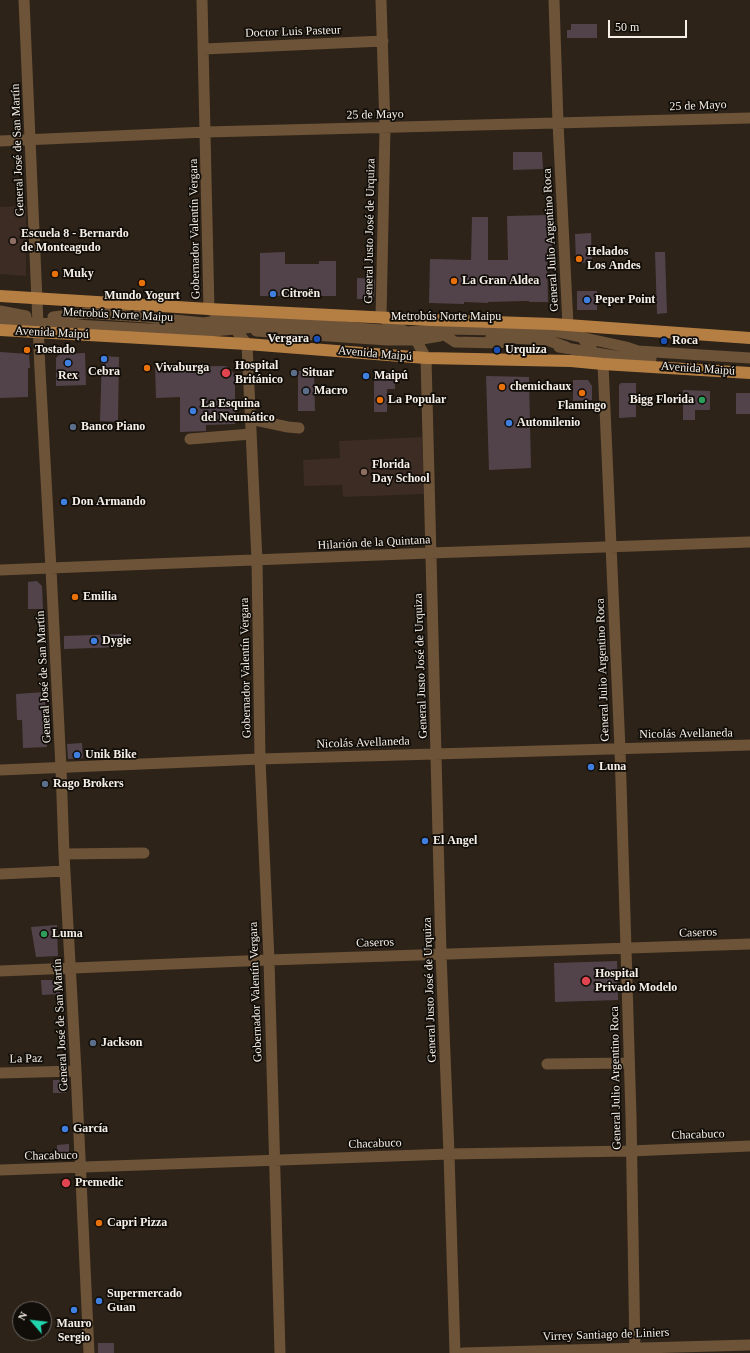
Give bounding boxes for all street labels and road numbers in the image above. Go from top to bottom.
street label: Doctor Luis Pasteur [245,23,341,41]
street label: General José de San Martín [8,83,28,217]
street label: 25 de Mayo [669,98,727,114]
street label: 25 de Mayo [346,107,404,123]
street label: General Justo José de Urquiza [362,158,378,304]
street label: Gobernador Valentín Vergara [187,159,203,299]
street label: General Julio Argentino Roca [540,168,562,312]
street label: Metrobús Norte Maipu [62,305,174,325]
street label: Metrobús Norte Maipu [391,310,501,324]
street label: Avenida Maipú [15,324,89,342]
street label: Avenida Maipú [337,344,413,364]
street label: Avenida Maipú [661,359,735,379]
street label: Hilarión de la Quintana [317,533,431,553]
street label: General Justo José de Urquiza [411,593,431,739]
street label: Gobernador Valentín Vergara [238,598,254,738]
street label: General Julio Argentino Roca [593,598,613,742]
street label: General José de San Martín [33,610,55,744]
street label: Nicolás Avellaneda [639,726,733,742]
street label: Nicolás Avellaneda [316,734,410,752]
street label: General Justo José de Urquiza [420,917,440,1063]
street label: Gobernador Valentín Vergara [246,922,266,1062]
street label: Caseros [679,925,717,941]
street label: Caseros [356,935,394,951]
street label: General José de San Martín [50,958,72,1092]
street label: General Julio Argentino Roca [608,1006,624,1150]
street label: La Paz [9,1052,43,1066]
street label: Chacabuco [671,1127,725,1143]
street label: Chacabuco [348,1136,402,1152]
street label: Chacabuco [24,1148,78,1164]
street label: Virrey Santiago de Liniers [542,1326,670,1344]

